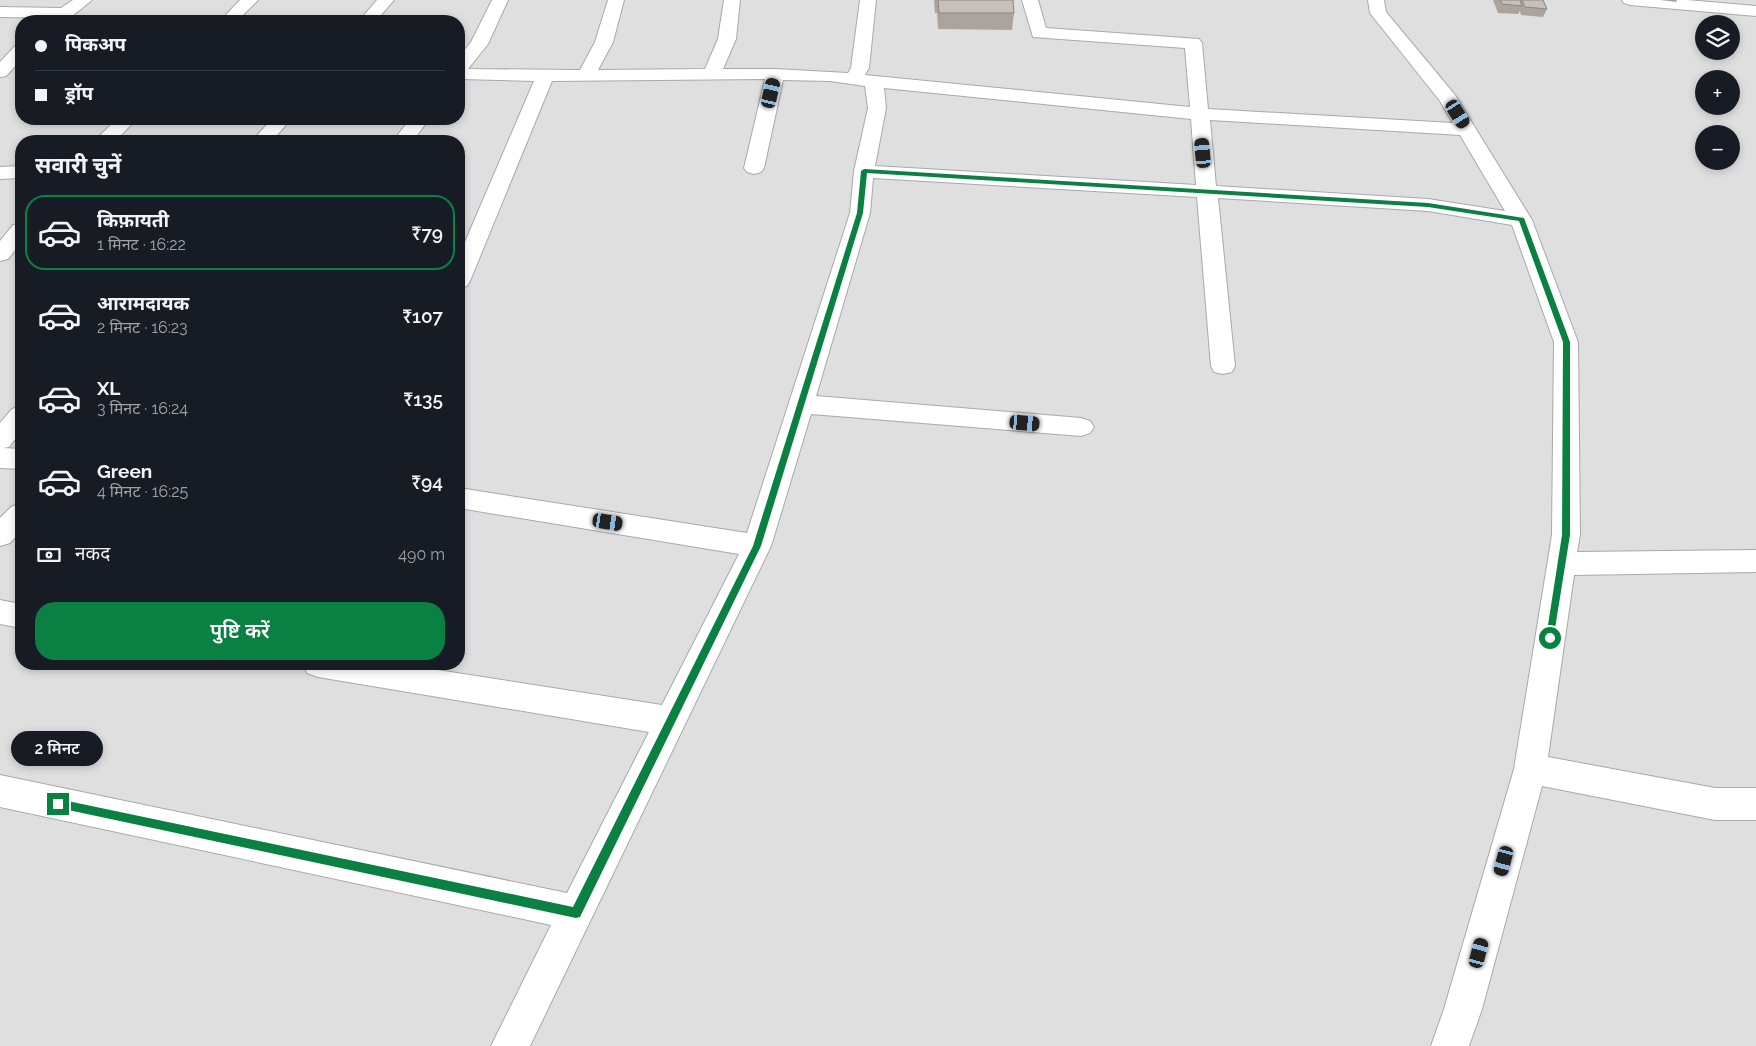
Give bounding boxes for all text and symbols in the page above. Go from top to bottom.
map controls [1695,15,1740,170]
button: layers [1695,15,1740,60]
text: पिकअप [65,33,126,55]
button: + [1695,70,1740,115]
car [760,77,781,109]
text: ड्रॉप [65,82,93,104]
car [1443,97,1472,131]
button: − [1695,125,1740,170]
car [1194,137,1211,169]
text: सवारी चुनें [35,152,121,178]
text: किफ़ायती [97,209,169,231]
icon: car [37,210,82,255]
text: ₹79 [412,222,443,244]
text: 1 मिनट · 16:22 [97,235,186,254]
text: आरामदायक [97,292,189,314]
icon: car [37,293,82,338]
text: ₹107 [402,305,443,327]
text: 2 मिनट · 16:23 [97,318,188,337]
icon: car [37,376,82,421]
text: XL [97,377,120,399]
text: ₹135 [403,388,443,410]
text: 3 मिनट · 16:24 [97,399,188,418]
car [1009,414,1040,432]
icon: car [37,459,82,504]
text: Green [97,460,152,482]
text: ₹94 [411,471,443,493]
text: 4 मिनट · 16:25 [97,482,188,501]
car [592,512,623,532]
icon: cash [35,541,63,569]
text: नकद [75,542,110,564]
text: 490 m [398,545,445,564]
button: पुष्टि करें [35,602,445,660]
route start [1539,627,1561,649]
callout: 2 मिनट [12,732,104,766]
text: 2 मिनट [34,739,80,758]
route end [47,793,69,815]
car [1492,845,1515,877]
car [1467,937,1490,969]

